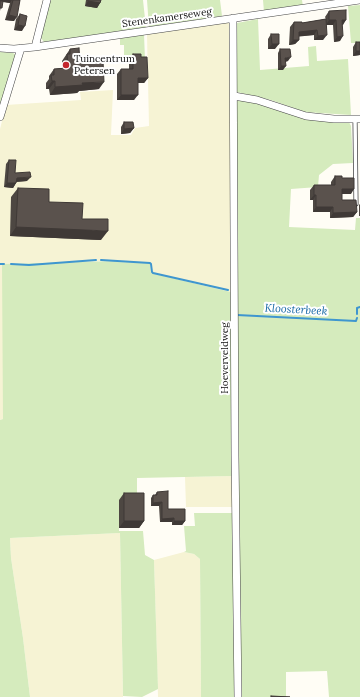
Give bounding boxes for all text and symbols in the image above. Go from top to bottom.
street label: Stenenkamerseweg [121,6,213,30]
place label: Tuincentrum Petersen [74,53,135,76]
marker: Tuincentrum Petersen [61,60,71,70]
water label: Kloosterbeek [264,302,328,318]
street label: Hoeverveldweg [219,322,231,394]

